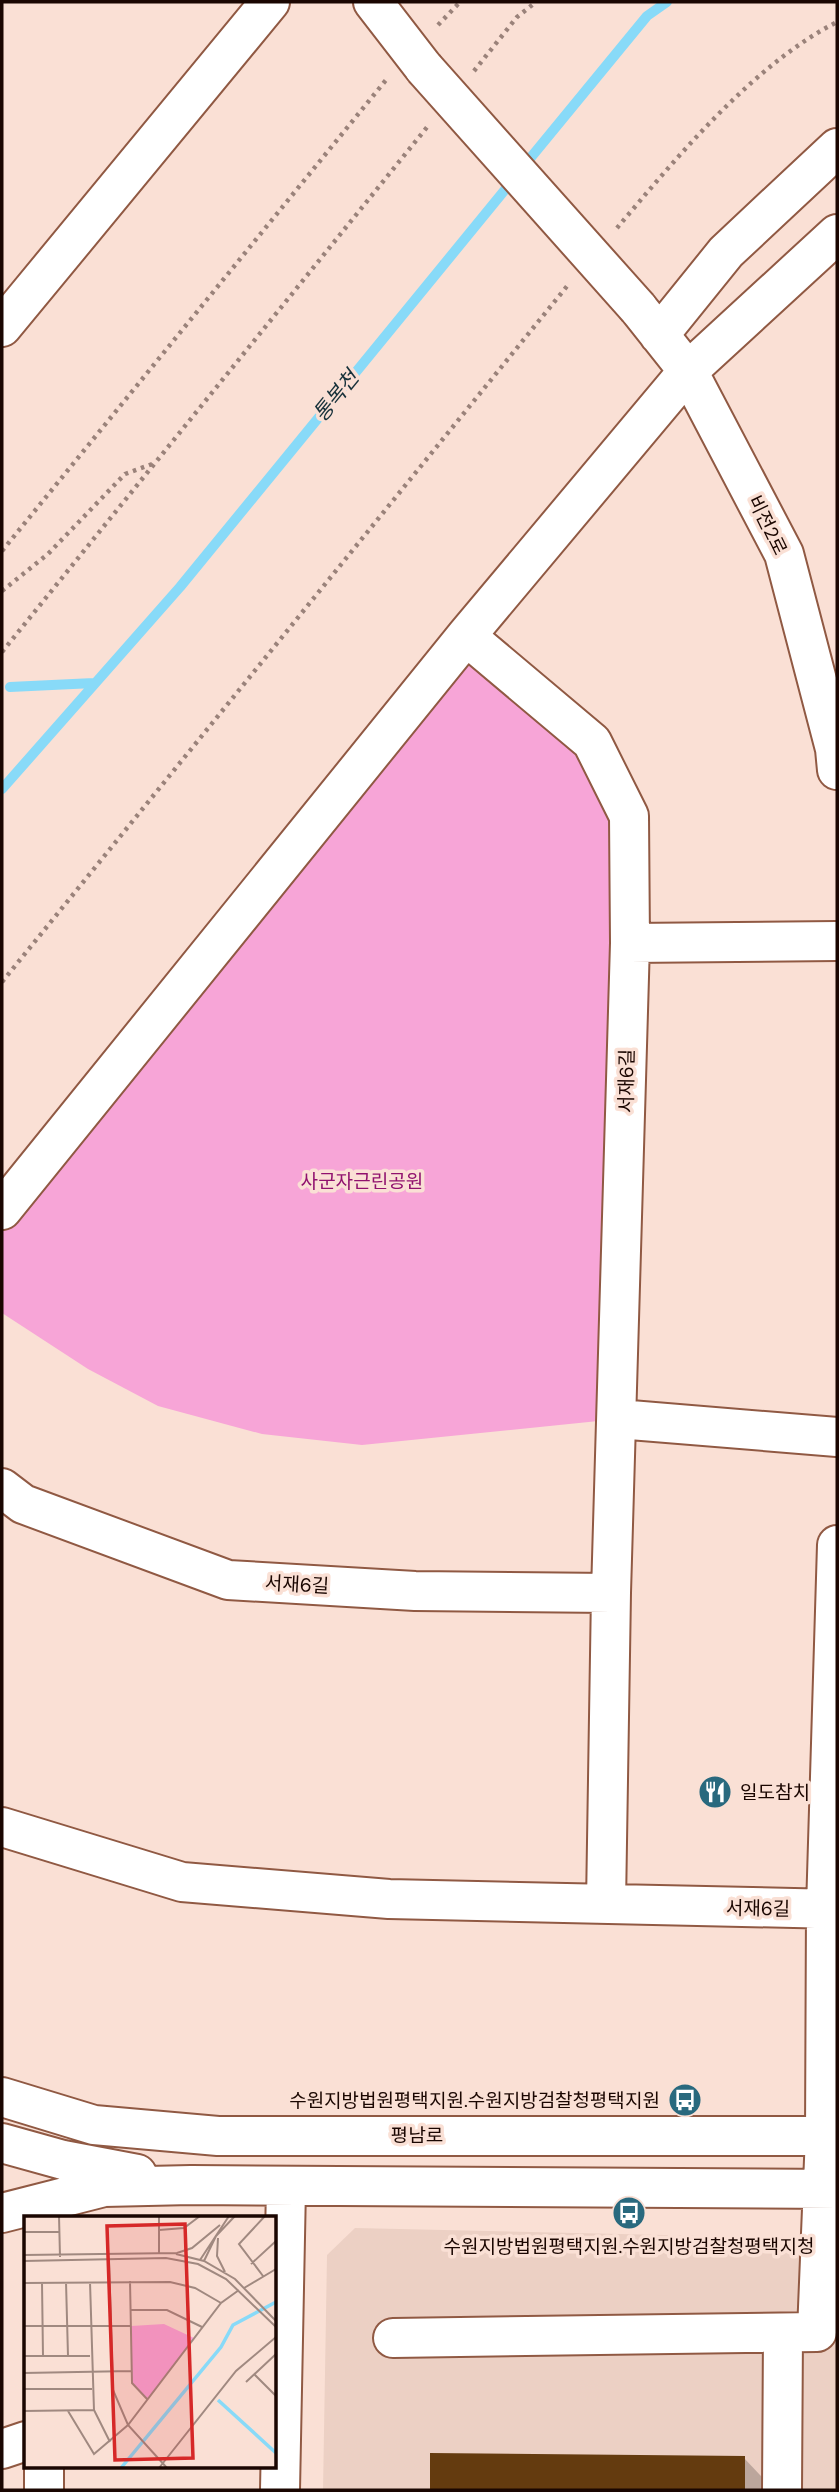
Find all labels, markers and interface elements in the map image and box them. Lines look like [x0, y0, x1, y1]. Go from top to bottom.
water label: 통복천 [307, 363, 367, 427]
street label: 비전2로 [742, 491, 793, 559]
street label: 서재6길 [613, 1049, 640, 1113]
park label: 사군자근린공원 [301, 1169, 423, 1194]
street label: 서재6길 [264, 1570, 330, 1599]
restaurant icon: 일도참치 [696, 1773, 734, 1811]
place label: 일도참치 [740, 1780, 810, 1805]
street label: 서재6길 [726, 1895, 790, 1922]
bus stop icon: 수원지방법원평택지원.수원지방검찰청평택지원 [666, 2081, 704, 2119]
place label: 수원지방법원평택지원.수원지방검찰청평택지원 [289, 2088, 660, 2113]
street label: 평남로 [391, 2123, 443, 2148]
bus stop icon: 수원지방법원평택지원.수원지방검찰청평택지청 [610, 2194, 648, 2232]
inset map [24, 2216, 276, 2468]
place label: 수원지방법원평택지원.수원지방검찰청평택지청 [444, 2234, 814, 2259]

